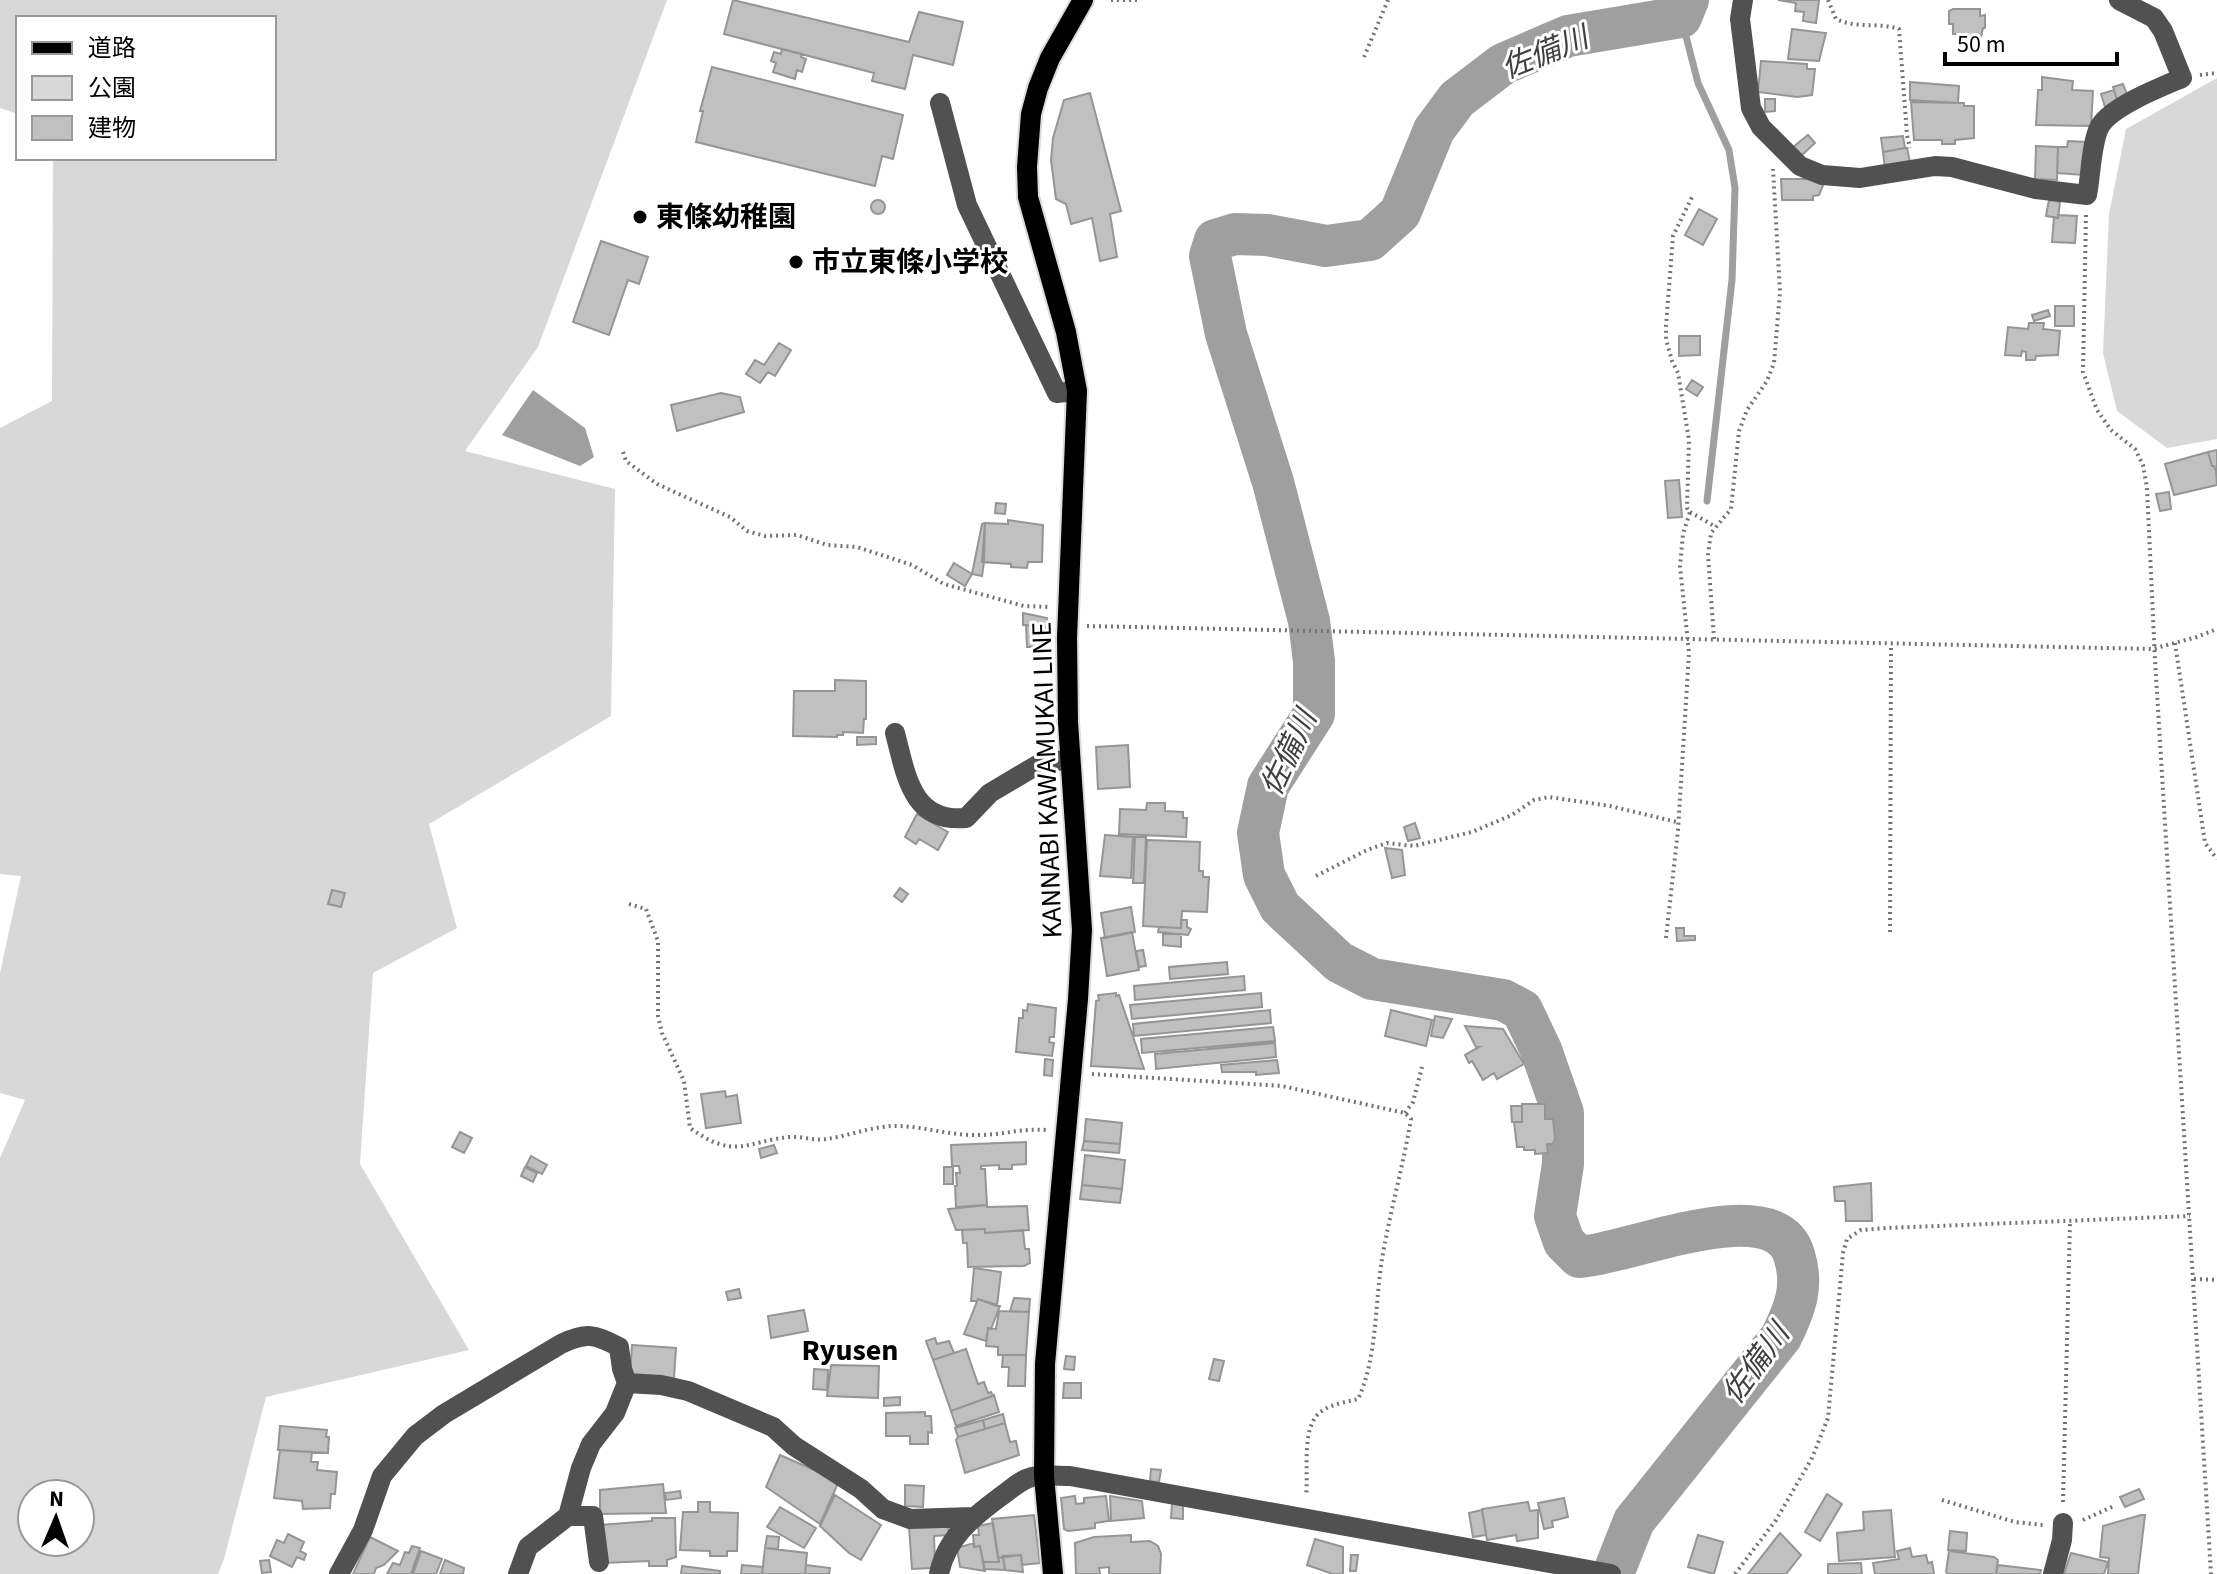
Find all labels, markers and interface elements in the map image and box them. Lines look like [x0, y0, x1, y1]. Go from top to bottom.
water label: 佐備川 [1495, 15, 1598, 90]
legend [16, 16, 276, 160]
scale bar [1945, 16, 2117, 66]
text: 50 m [1957, 27, 2006, 62]
text: 道路 [88, 31, 136, 66]
text: 公園 [88, 71, 136, 106]
text: 建物 [88, 111, 136, 146]
place label: 東條幼稚園 [656, 197, 796, 237]
marker: 東條幼稚園 [631, 208, 649, 226]
place label: 市立東條小学校 [812, 242, 1008, 282]
marker: 市立東條小学校 [787, 253, 805, 271]
street label: KANNABI KAWAMUKAI LINE [1021, 621, 1073, 939]
water label: 佐備川 [1250, 700, 1329, 803]
water label: 佐備川 [1712, 1313, 1802, 1413]
district label: Ryusen [801, 1329, 899, 1372]
north arrow [16, 1478, 96, 1558]
text: N [49, 1483, 65, 1515]

